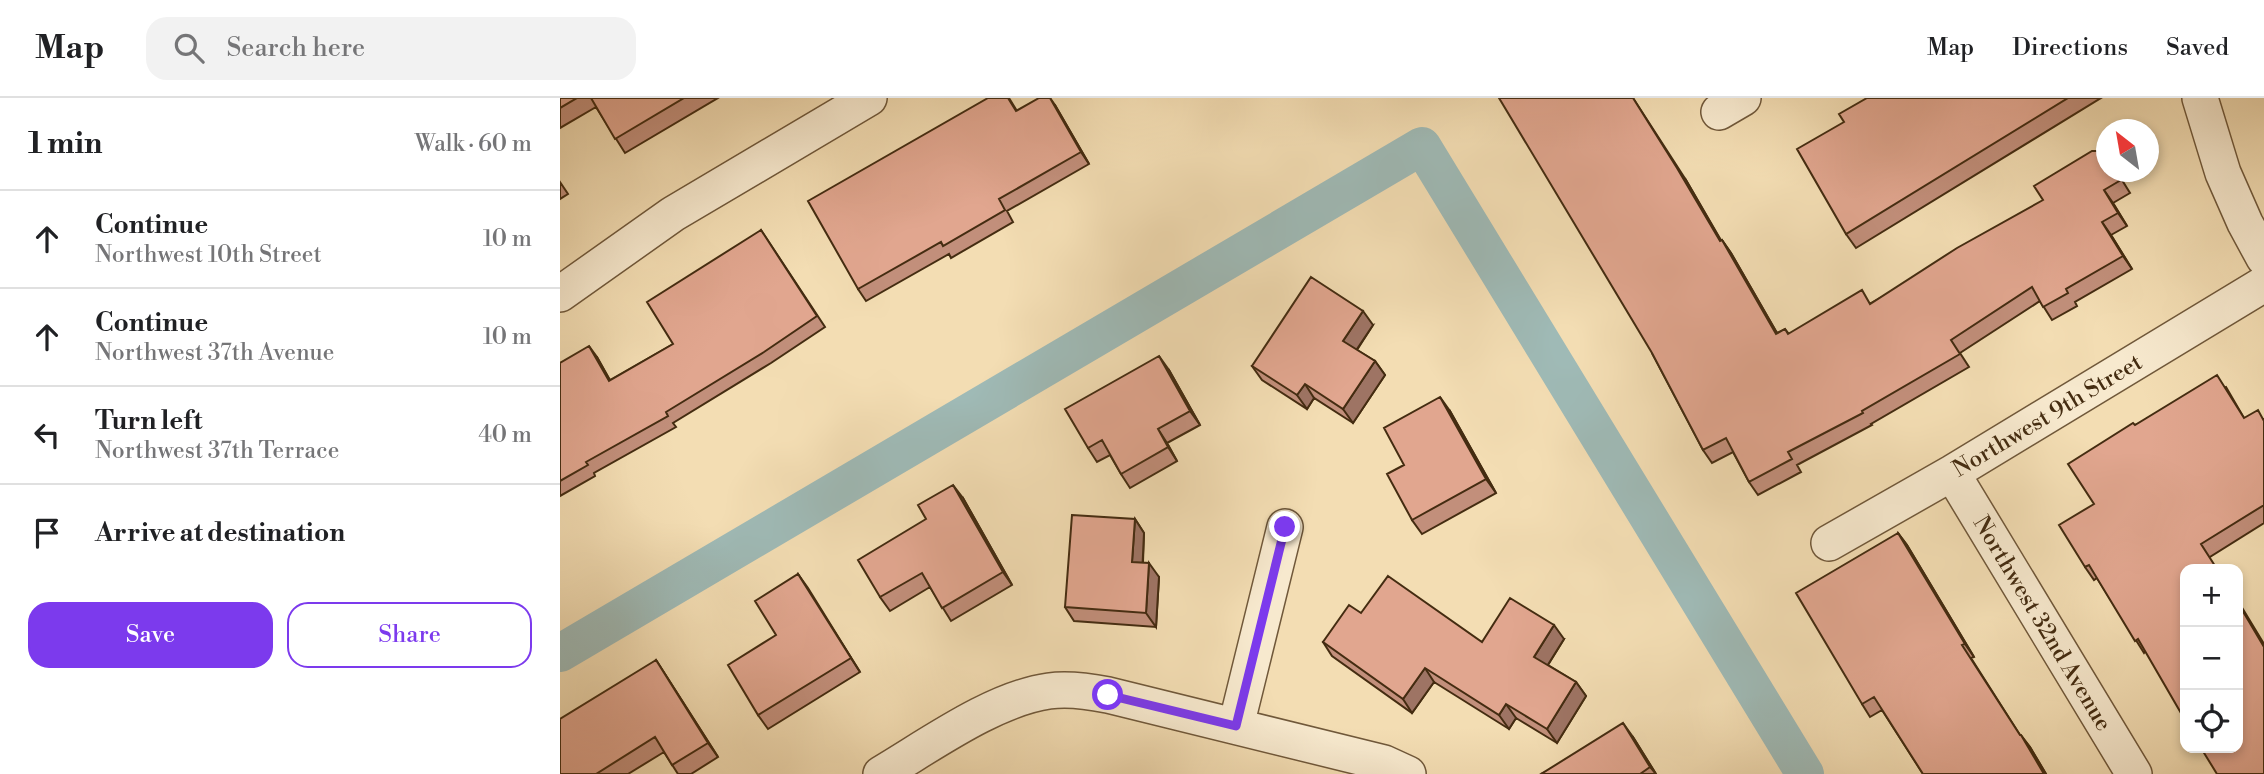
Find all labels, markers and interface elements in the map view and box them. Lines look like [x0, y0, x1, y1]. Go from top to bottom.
search box [146, 17, 636, 80]
text: Map [35, 28, 104, 69]
icon: search [170, 29, 208, 67]
text: Search here [226, 32, 365, 64]
text: Map [1927, 33, 1974, 63]
text: Directions [2012, 33, 2128, 63]
text: Saved [2166, 33, 2229, 63]
north arrow [2096, 119, 2159, 182]
text: 1 min [28, 125, 103, 163]
text: Walk · 60 m [415, 130, 532, 158]
text: Continue [95, 209, 208, 241]
icon: ahead [28, 220, 66, 258]
text: 10 m [483, 225, 532, 253]
text: Northwest 10th Street [95, 241, 322, 269]
text: Continue [95, 307, 208, 339]
icon: ahead [28, 318, 66, 356]
text: 10 m [483, 323, 532, 351]
text: Northwest 37th Avenue [95, 339, 334, 367]
street label: Northwest 9th Street [1948, 348, 2147, 484]
text: Turn left [95, 405, 203, 437]
icon: left [28, 416, 66, 454]
text: 40 m [478, 421, 532, 449]
text: Northwest 37th Terrace [95, 437, 339, 465]
route end [1269, 511, 1300, 542]
street label: Northwest 32nd Avenue [1967, 511, 2117, 736]
icon: arrive [28, 514, 66, 552]
text: Arrive at destination [95, 517, 345, 549]
map controls [2180, 564, 2243, 753]
button: + [2180, 564, 2243, 627]
button: Save [28, 602, 273, 668]
button: Share [287, 602, 532, 668]
button: − [2180, 627, 2243, 690]
route start [1092, 679, 1123, 710]
button: locate [2180, 690, 2243, 753]

